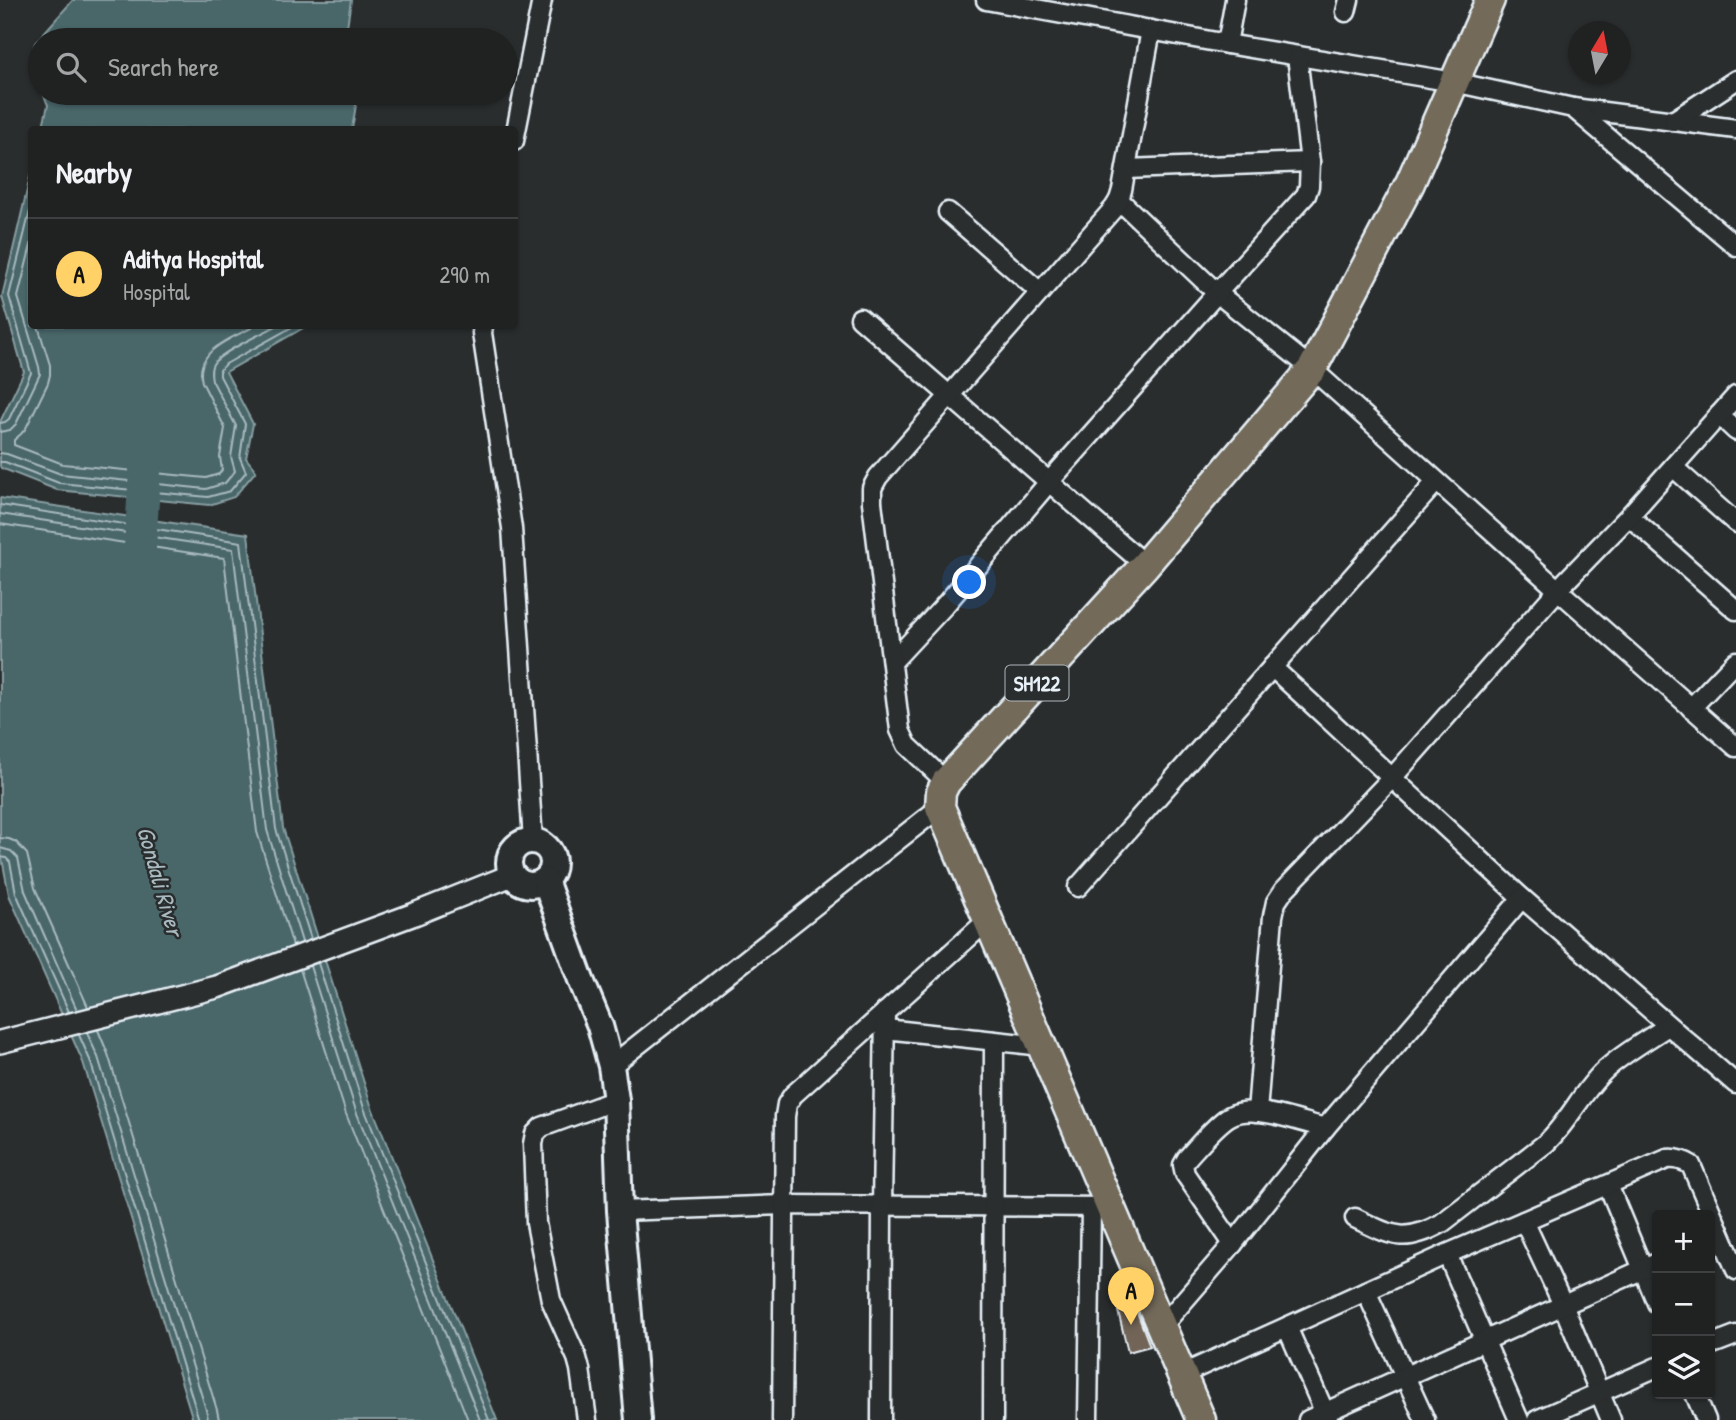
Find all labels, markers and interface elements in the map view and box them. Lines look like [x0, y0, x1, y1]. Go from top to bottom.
north arrow [1568, 21, 1631, 84]
search box [28, 28, 518, 105]
icon: search [52, 48, 90, 86]
text: Search here [108, 49, 219, 84]
text: Nearby [56, 152, 132, 192]
text: Aditya Hospital [123, 241, 263, 276]
text: A [73, 259, 85, 290]
text: 290 m [440, 259, 490, 290]
text: Hospital [123, 276, 190, 307]
your location [952, 565, 986, 599]
road number: SH122 [1006, 666, 1068, 700]
water label: Gondali River [130, 822, 193, 942]
map controls [1652, 1210, 1715, 1399]
button: + [1652, 1210, 1715, 1273]
pin: A [1108, 1267, 1154, 1325]
button: − [1652, 1273, 1715, 1336]
button: layers [1652, 1336, 1715, 1399]

